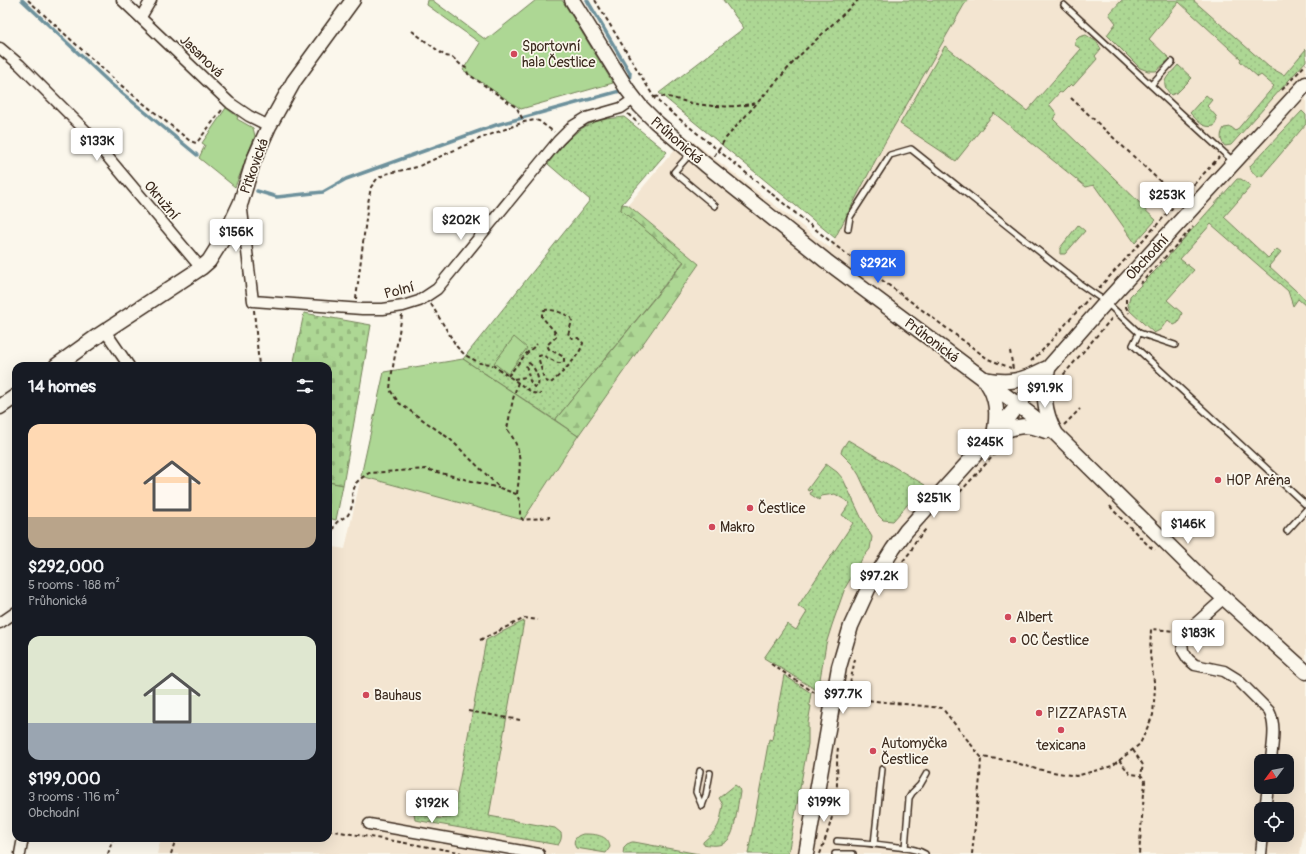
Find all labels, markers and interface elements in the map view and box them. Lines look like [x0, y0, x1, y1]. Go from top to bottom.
street label: Jasanová [176, 31, 227, 81]
place label: Sportovní hala Čestlice [522, 38, 595, 71]
marker: Sportovní hala Čestlice [509, 49, 519, 59]
street label: Průhonická [647, 113, 706, 168]
pin: $133K [69, 128, 125, 162]
text: $133K [80, 133, 114, 149]
street label: Pitkovická [237, 136, 272, 196]
street label: Okružní [140, 177, 183, 223]
pin: $253K [1139, 182, 1195, 216]
text: $253K [1149, 187, 1185, 203]
pin: $202K [433, 207, 489, 241]
text: $202K [442, 212, 480, 228]
pin: $156K [208, 219, 264, 253]
text: $156K [219, 224, 253, 240]
street label: Obchodní [1122, 231, 1173, 284]
pin: $292K [850, 250, 906, 284]
text: $292K [860, 255, 896, 271]
street label: Polní [382, 279, 416, 302]
street label: Průhonická [901, 314, 962, 366]
icon: filters [294, 375, 316, 397]
pin: $91.9K [1012, 375, 1078, 409]
text: 14 homes [28, 376, 96, 397]
text: $91.9K [1027, 380, 1063, 396]
pin: $245K [957, 429, 1013, 463]
text: $245K [967, 434, 1003, 450]
icon: home [136, 450, 208, 522]
place label: HOP Aréna [1226, 472, 1290, 489]
marker: HOP Aréna [1213, 475, 1223, 485]
pin: $251K [906, 485, 962, 519]
text: $251K [917, 490, 951, 506]
place label: Čestlice [758, 499, 805, 517]
marker: Čestlice [745, 503, 755, 513]
pin: $146K [1160, 511, 1216, 545]
text: $146K [1170, 516, 1206, 532]
place label: Makro [720, 519, 755, 536]
marker: Makro [707, 522, 717, 532]
text: $292,000 [28, 556, 104, 577]
pin: $97.2K [846, 563, 912, 597]
text: $97.2K [860, 568, 898, 584]
text: 5 rooms · 188 m² [28, 577, 120, 593]
text: Průhonická [28, 593, 87, 609]
place label: Albert [1016, 609, 1053, 626]
marker: Albert [1003, 612, 1013, 622]
pin: $183K [1170, 620, 1226, 654]
text: $183K [1181, 625, 1215, 641]
place label: OC Čestlice [1021, 631, 1089, 649]
marker: OC Čestlice [1008, 635, 1018, 645]
icon: home [136, 662, 208, 734]
pin: $97.7K [810, 681, 876, 715]
text: $97.7K [824, 686, 862, 702]
place label: Bauhaus [374, 687, 422, 704]
marker: Bauhaus [361, 690, 371, 700]
place label: PIZZAPASTA [1047, 705, 1127, 722]
marker: PIZZAPASTA [1034, 708, 1044, 718]
marker: texicana [1056, 725, 1066, 735]
place label: Automyčka Čestlice [881, 735, 947, 768]
place label: texicana [1035, 737, 1086, 754]
marker: Automyčka Čestlice [868, 746, 878, 756]
north arrow [1254, 754, 1294, 794]
map controls [1254, 754, 1294, 842]
text: $199,000 [28, 768, 101, 789]
text: 3 rooms · 116 m² [28, 789, 120, 805]
pin: $199K [796, 789, 852, 823]
pin: $192K [404, 790, 460, 824]
text: $199K [807, 794, 841, 810]
text: $192K [415, 795, 449, 811]
button: locate [1254, 802, 1294, 842]
text: Obchodní [28, 805, 80, 821]

